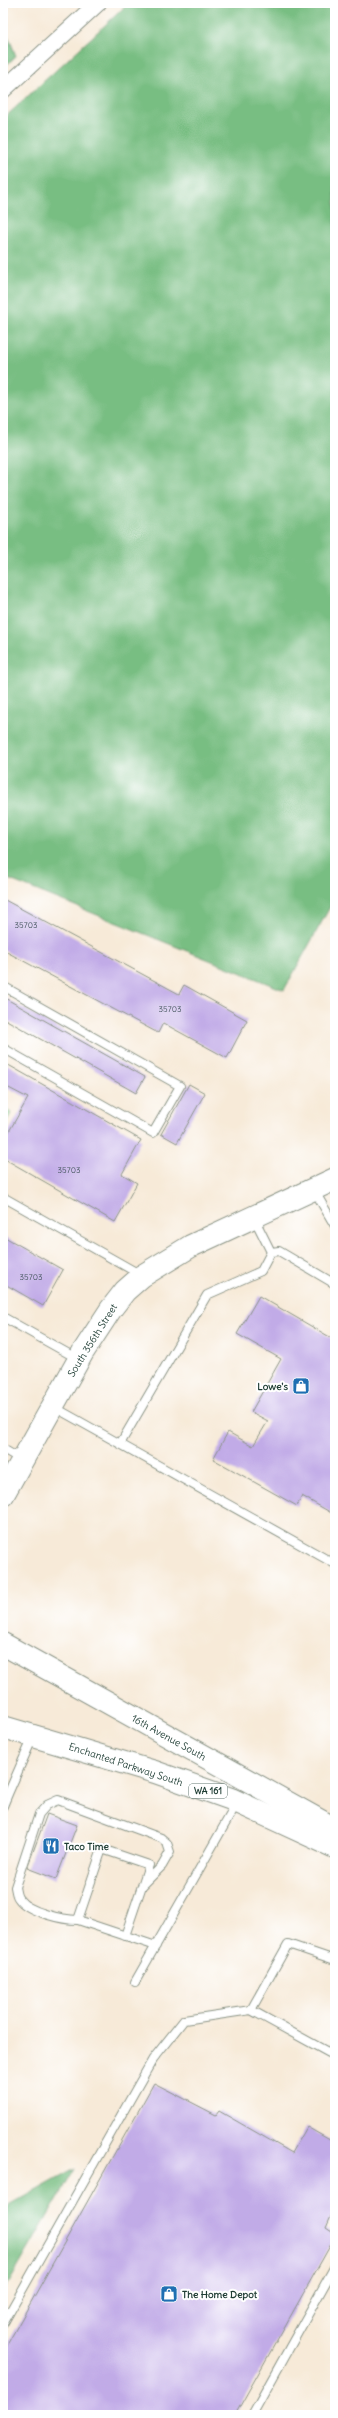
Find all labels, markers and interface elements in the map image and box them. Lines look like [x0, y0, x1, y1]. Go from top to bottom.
house number: 35703 [15, 920, 38, 930]
house number: 35703 [159, 1004, 182, 1014]
house number: 35703 [58, 1165, 81, 1175]
house number: 35703 [20, 1272, 43, 1282]
street label: South 356th Street [65, 1301, 121, 1379]
shop icon: Lowe's [291, 1376, 311, 1396]
place label: Lowe's [257, 1380, 288, 1393]
street label: 16th Avenue South [129, 1712, 209, 1763]
street label: Enchanted Parkway South [67, 1740, 185, 1789]
road number: WA 161 [189, 1784, 227, 1798]
restaurant icon: Taco Time [41, 1836, 61, 1856]
place label: Taco Time [64, 1840, 109, 1853]
shop icon: The Home Depot [159, 2284, 179, 2304]
place label: The Home Depot [182, 2288, 258, 2301]

